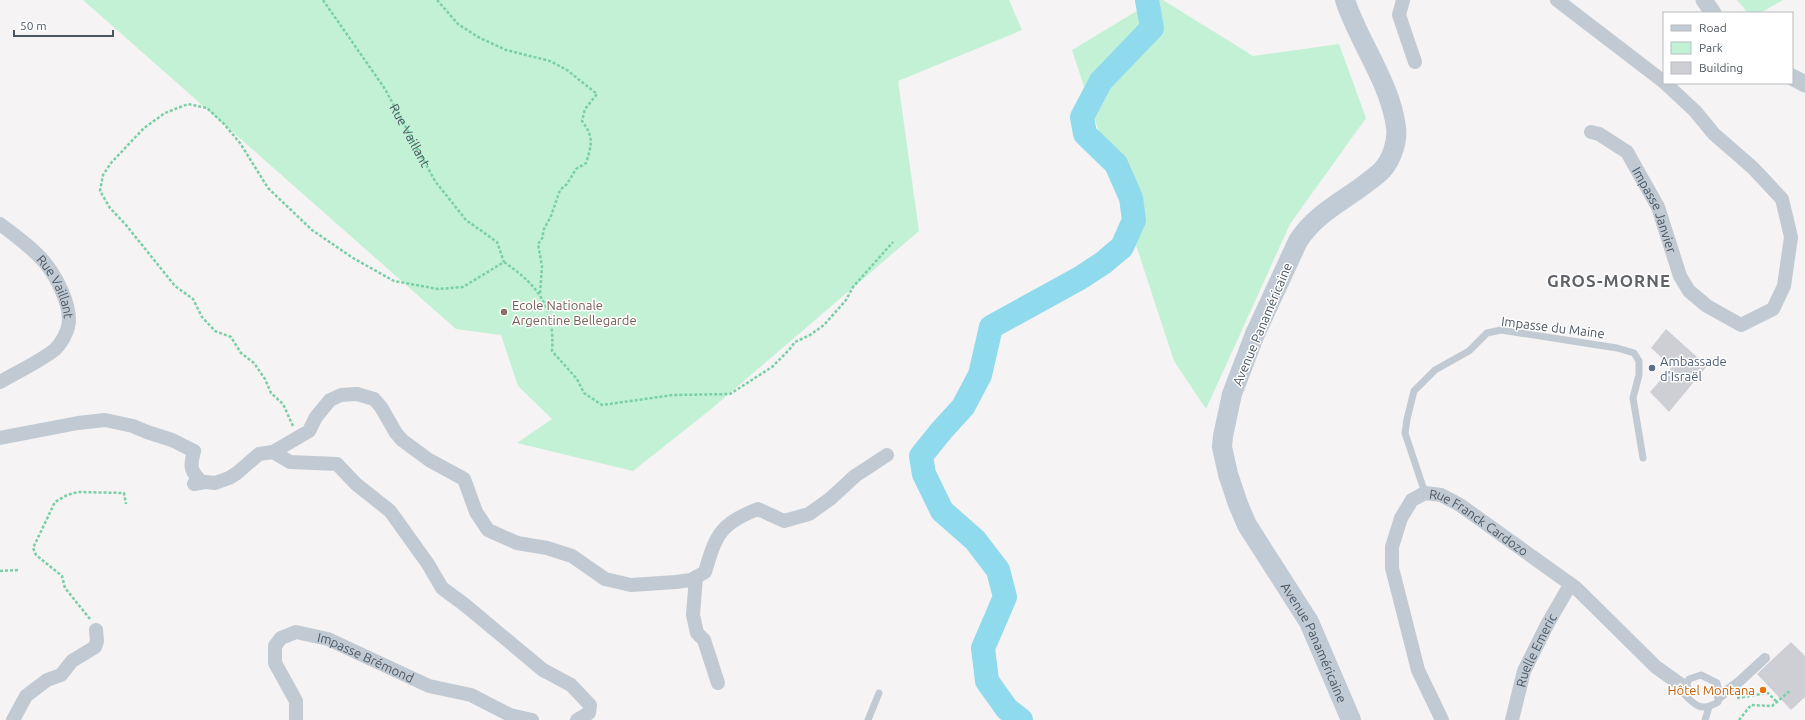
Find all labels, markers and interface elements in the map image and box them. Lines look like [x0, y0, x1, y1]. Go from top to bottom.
scale bar [14, 12, 113, 38]
legend [1663, 12, 1793, 84]
text: 50 m [20, 19, 47, 32]
text: Road [1699, 21, 1727, 34]
text: Park [1699, 41, 1723, 54]
text: Building [1699, 61, 1743, 74]
street label: Rue Vaillant [387, 101, 433, 169]
street label: Impasse Janvier [1630, 164, 1679, 255]
street label: Rue Vaillant [34, 252, 76, 319]
street label: Avenue Panaméricaine [1230, 260, 1294, 388]
district label: GROS-MORNE [1547, 271, 1671, 290]
place label: Ecole Nationale Argentine Bellegarde [512, 298, 637, 327]
marker: Ecole Nationale Argentine Bellegarde [499, 307, 509, 317]
street label: Impasse du Maine [1501, 314, 1605, 340]
place label: Ambassade d'Israël [1660, 354, 1727, 383]
marker: Ambassade d'Israël [1647, 363, 1657, 373]
street label: Rue Franck Cardozo [1429, 487, 1531, 558]
street label: Avenue Panaméricaine [1279, 580, 1350, 705]
street label: Ruelle Emeric [1513, 611, 1559, 688]
street label: Impasse Brémond [316, 630, 416, 685]
place label: Hôtel Montana [1667, 683, 1755, 697]
marker: Hôtel Montana [1758, 685, 1768, 695]

